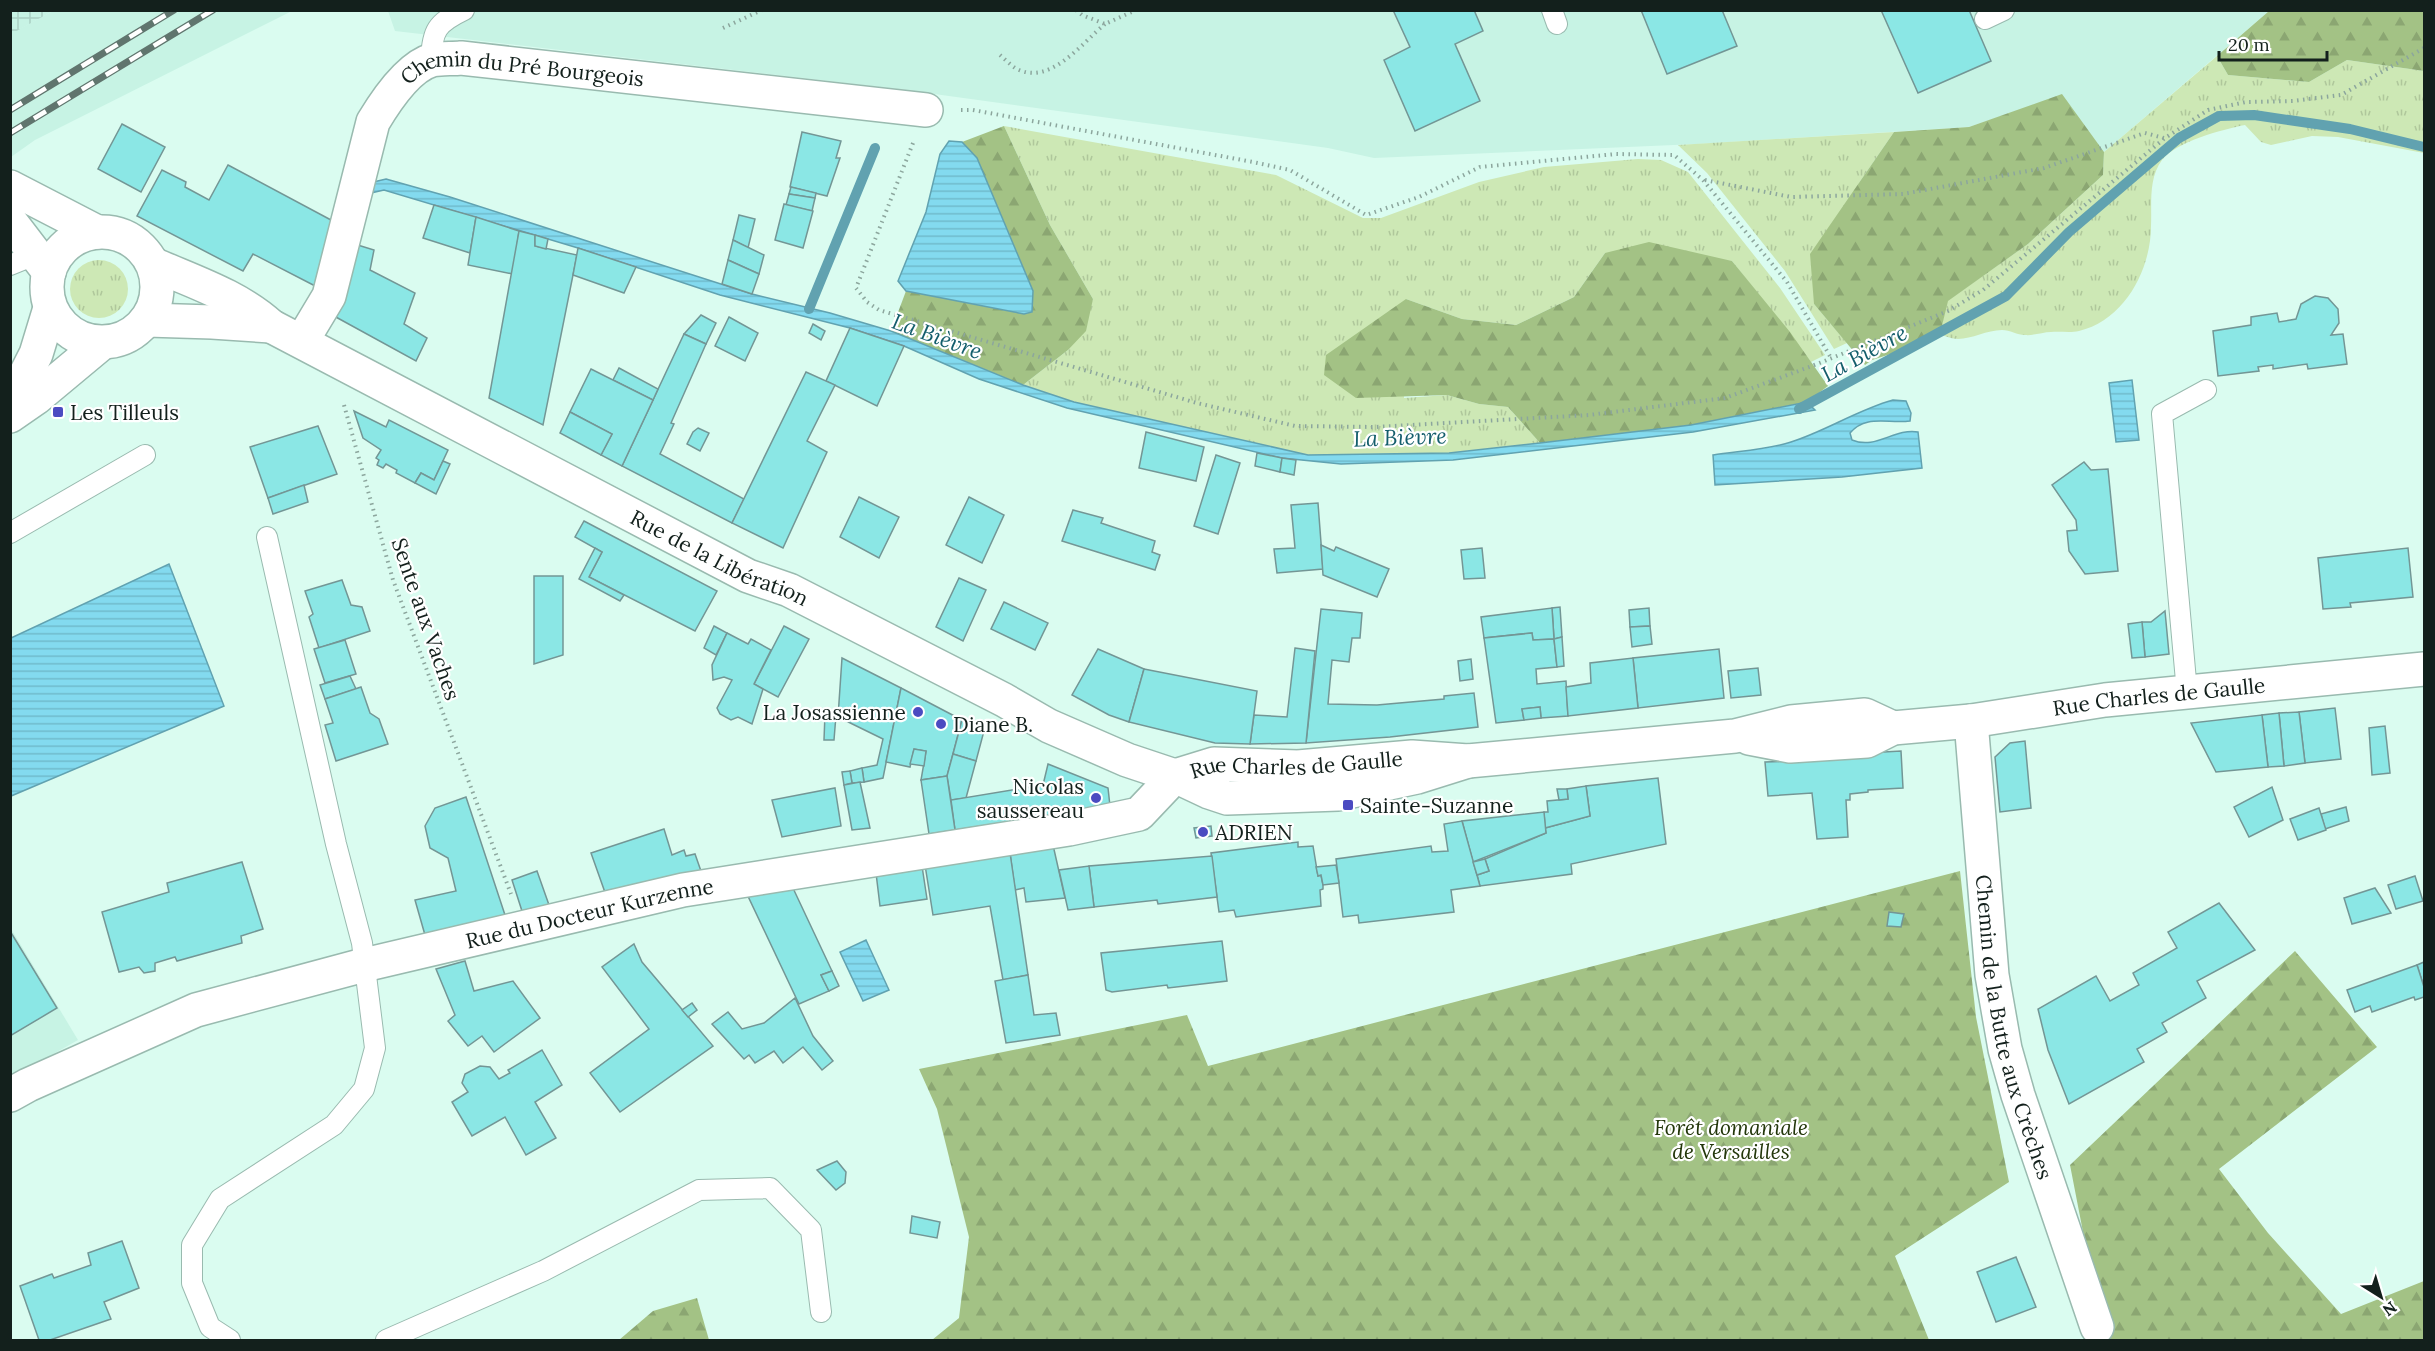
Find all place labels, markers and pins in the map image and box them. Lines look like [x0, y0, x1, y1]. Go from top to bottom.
place label: Les Tilleuls [70, 399, 179, 426]
marker: Les Tilleuls [51, 405, 65, 419]
place label: La Josassienne [763, 699, 906, 726]
marker: La Josassienne [911, 705, 925, 719]
place label: Diane B. [953, 711, 1033, 738]
marker: Diane B. [934, 717, 948, 731]
place label: Nicolas saussereau [977, 773, 1084, 824]
marker: Nicolas saussereau [1089, 791, 1103, 805]
place label: Sainte-Suzanne [1360, 792, 1513, 819]
marker: Sainte-Suzanne [1341, 798, 1355, 812]
place label: ADRIEN [1214, 819, 1293, 846]
marker: ADRIEN [1196, 825, 1210, 839]

